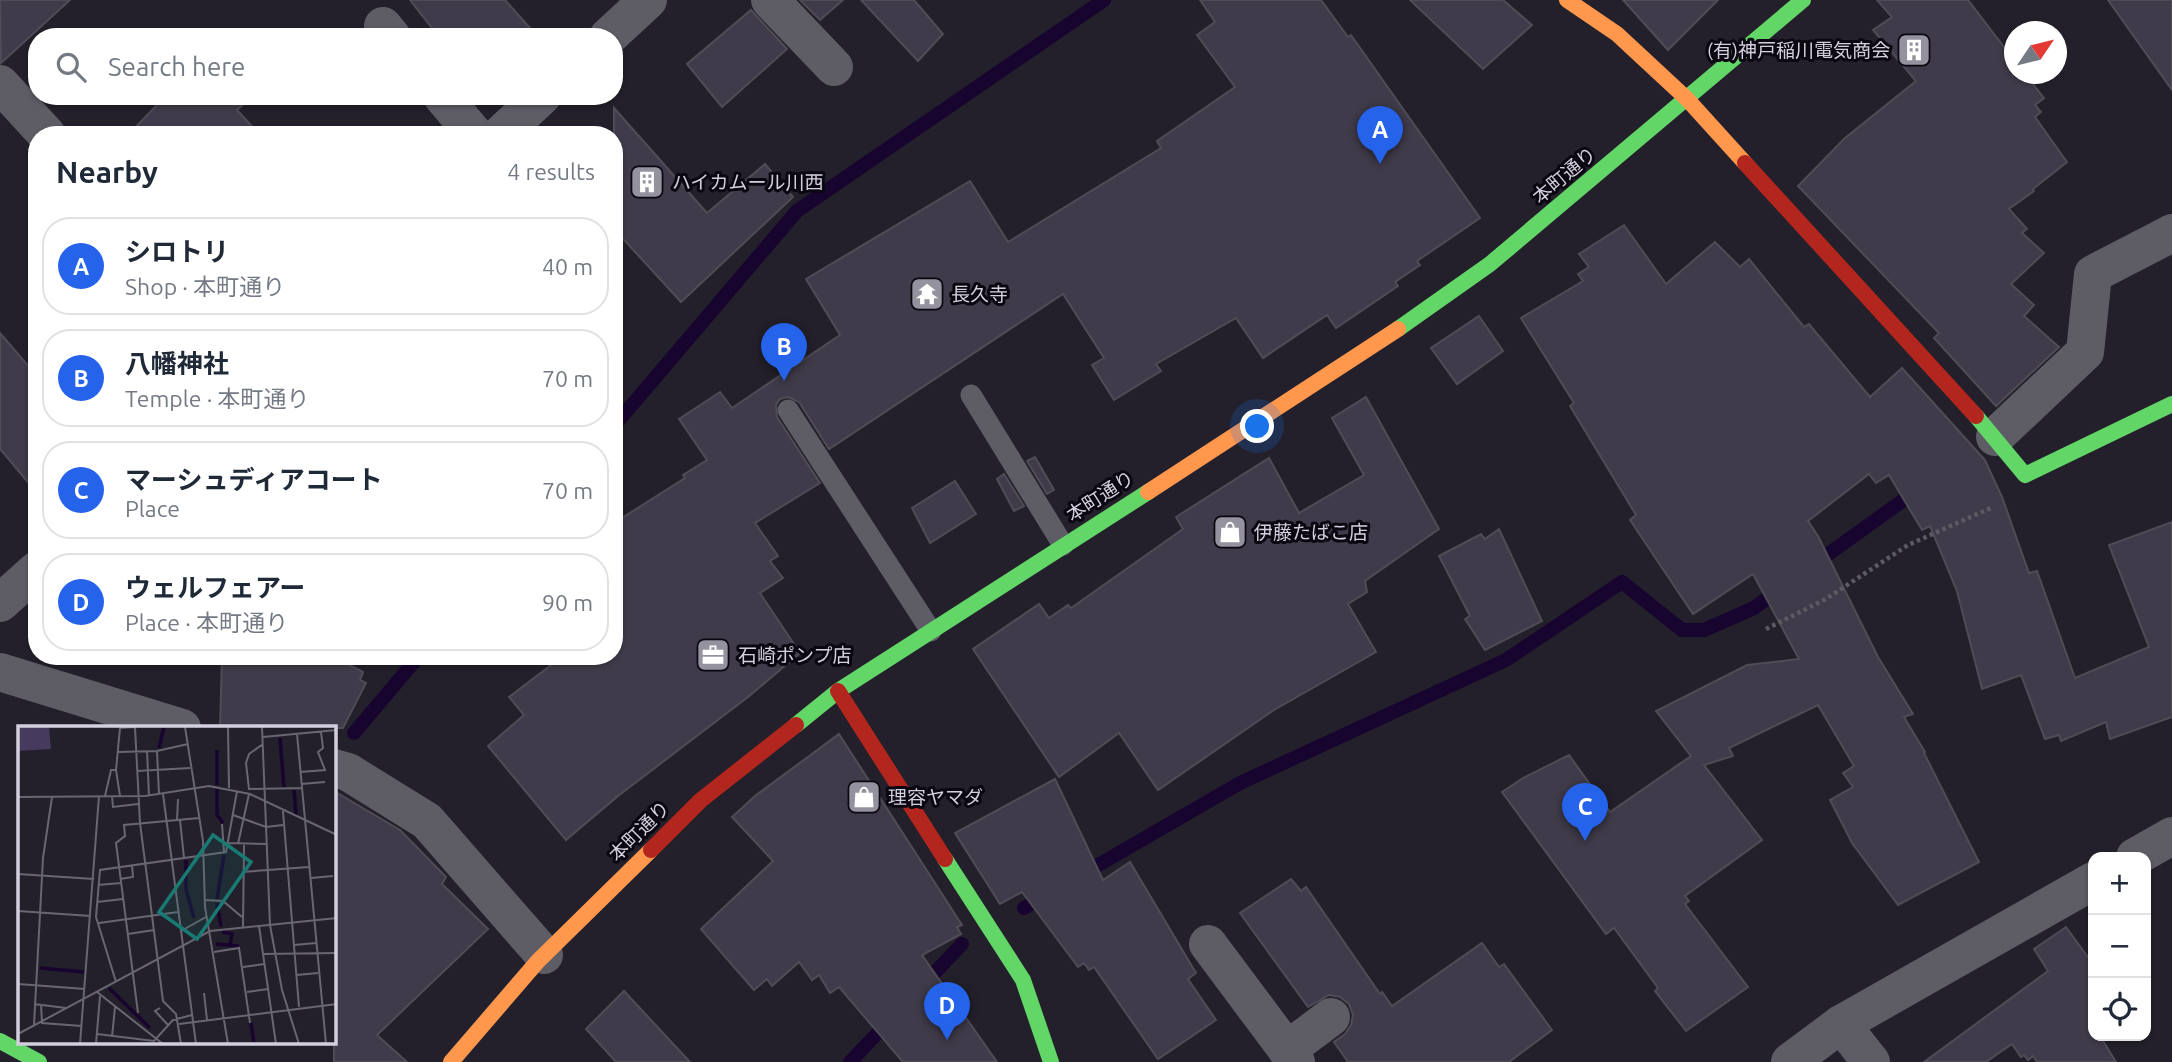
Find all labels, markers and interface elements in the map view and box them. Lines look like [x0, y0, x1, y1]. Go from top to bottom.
north arrow [2004, 21, 2067, 84]
search box [28, 28, 623, 105]
building icon: (有)神戸稲川電気商会 [1895, 31, 1933, 69]
place label: (有)神戸稲川電気商会 [1707, 39, 1890, 61]
icon: search [52, 48, 90, 86]
text: Search here [108, 52, 245, 81]
pin: A [1357, 106, 1403, 164]
street label: 本町通り [1528, 142, 1600, 208]
text: Nearby [56, 155, 158, 189]
text: 4 results [507, 159, 595, 184]
building icon: ハイカムール川西 [628, 163, 666, 201]
place label: ハイカムール川西 [672, 171, 824, 193]
text: シロトリ [125, 237, 229, 266]
text: A [73, 254, 89, 279]
text: 40 m [542, 254, 593, 279]
text: Shop · 本町通り [125, 274, 285, 299]
temple icon: 長久寺 [908, 275, 946, 313]
place label: 長久寺 [951, 283, 1008, 305]
pin: B [761, 323, 807, 381]
text: 八幡神社 [125, 349, 229, 378]
text: B [73, 366, 89, 391]
text: 70 m [542, 366, 593, 391]
text: Temple · 本町通り [125, 386, 310, 411]
your location [1240, 409, 1274, 443]
text: マーシュディアコート [125, 465, 383, 494]
street label: 本町通り [1062, 466, 1138, 526]
text: C [74, 478, 88, 503]
text: 70 m [542, 478, 593, 503]
text: Place [125, 496, 180, 521]
shop icon: 伊藤たばこ店 [1211, 513, 1249, 551]
place label: 伊藤たばこ店 [1254, 521, 1368, 543]
text: ウェルフェアー [125, 573, 305, 602]
text: D [73, 590, 89, 615]
text: 90 m [542, 590, 593, 615]
text: Place · 本町通り [125, 610, 288, 635]
office icon: 石崎ポンプ店 [694, 636, 732, 674]
place label: 石崎ポンプ店 [738, 644, 851, 666]
inset map [18, 726, 336, 1044]
shop icon: 理容ヤマダ [845, 778, 883, 816]
pin: C [1562, 783, 1608, 841]
place label: 理容ヤマダ [888, 786, 983, 808]
street label: 本町通り [604, 796, 674, 866]
map controls [2088, 852, 2151, 1041]
button: + [2088, 852, 2151, 915]
button: − [2088, 915, 2151, 978]
button: locate [2088, 978, 2151, 1041]
pin: D [924, 982, 970, 1040]

